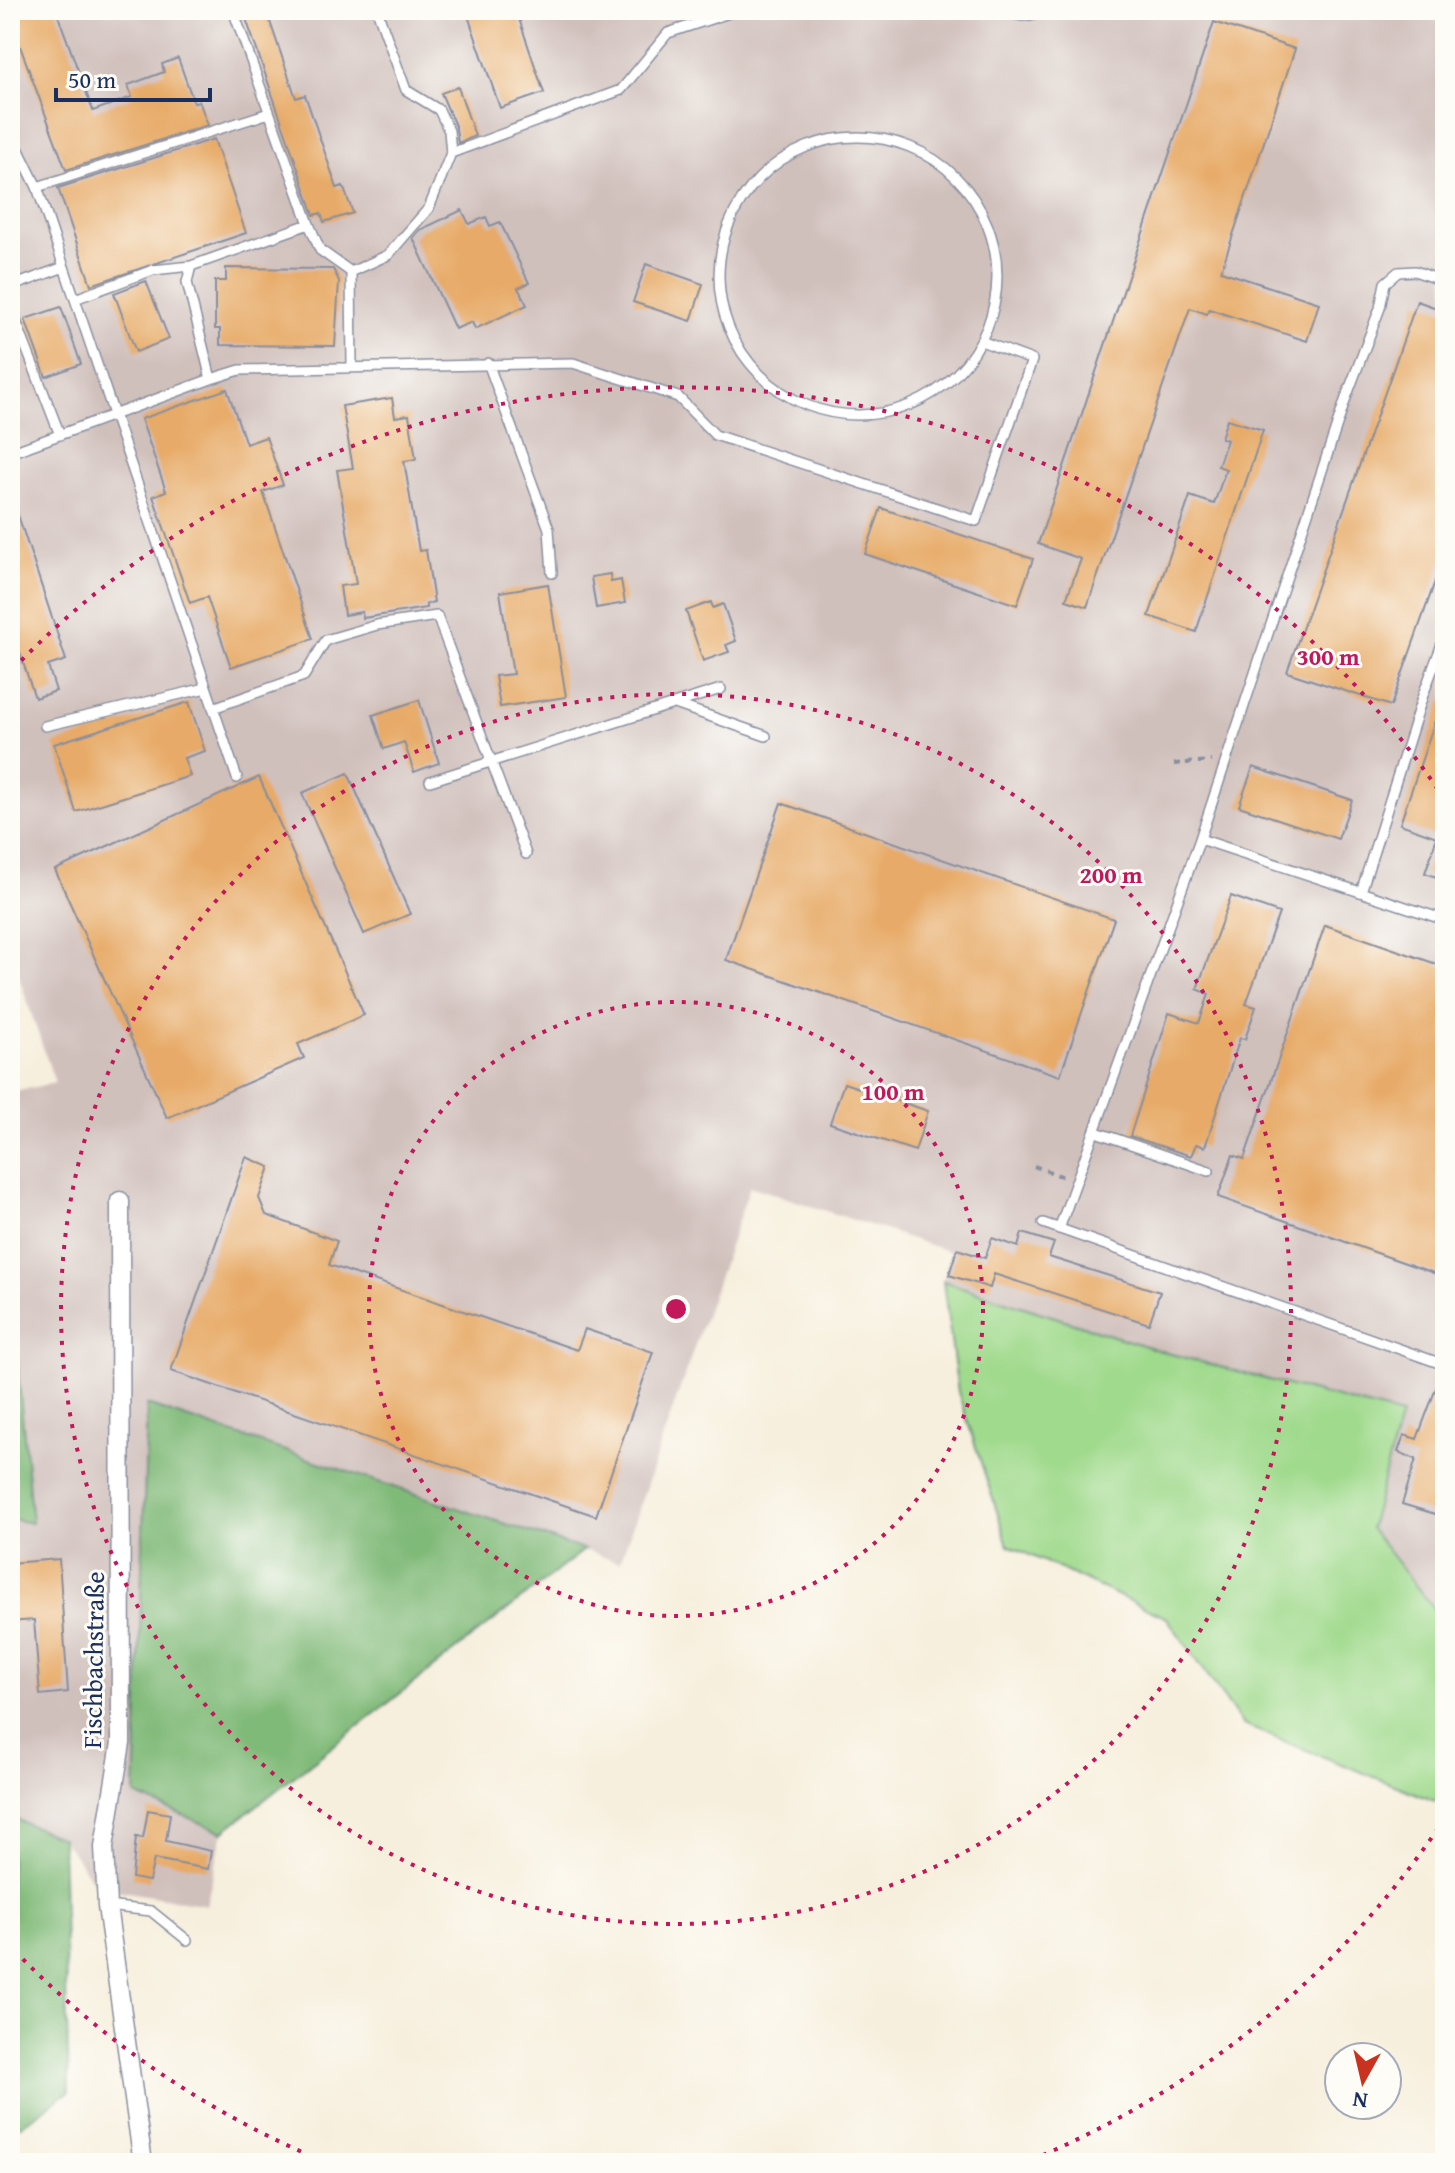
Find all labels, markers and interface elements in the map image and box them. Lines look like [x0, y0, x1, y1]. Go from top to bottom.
scale bar [56, 52, 210, 102]
text: 50 m [68, 62, 116, 97]
text: 300 m [1296, 639, 1360, 674]
text: 200 m [1079, 857, 1143, 892]
text: 100 m [861, 1074, 925, 1109]
centre of rings [662, 1295, 690, 1323]
street label: Fischbachstraße [72, 1571, 114, 1749]
north arrow [1323, 2041, 1403, 2121]
text: N [1350, 2084, 1370, 2118]

